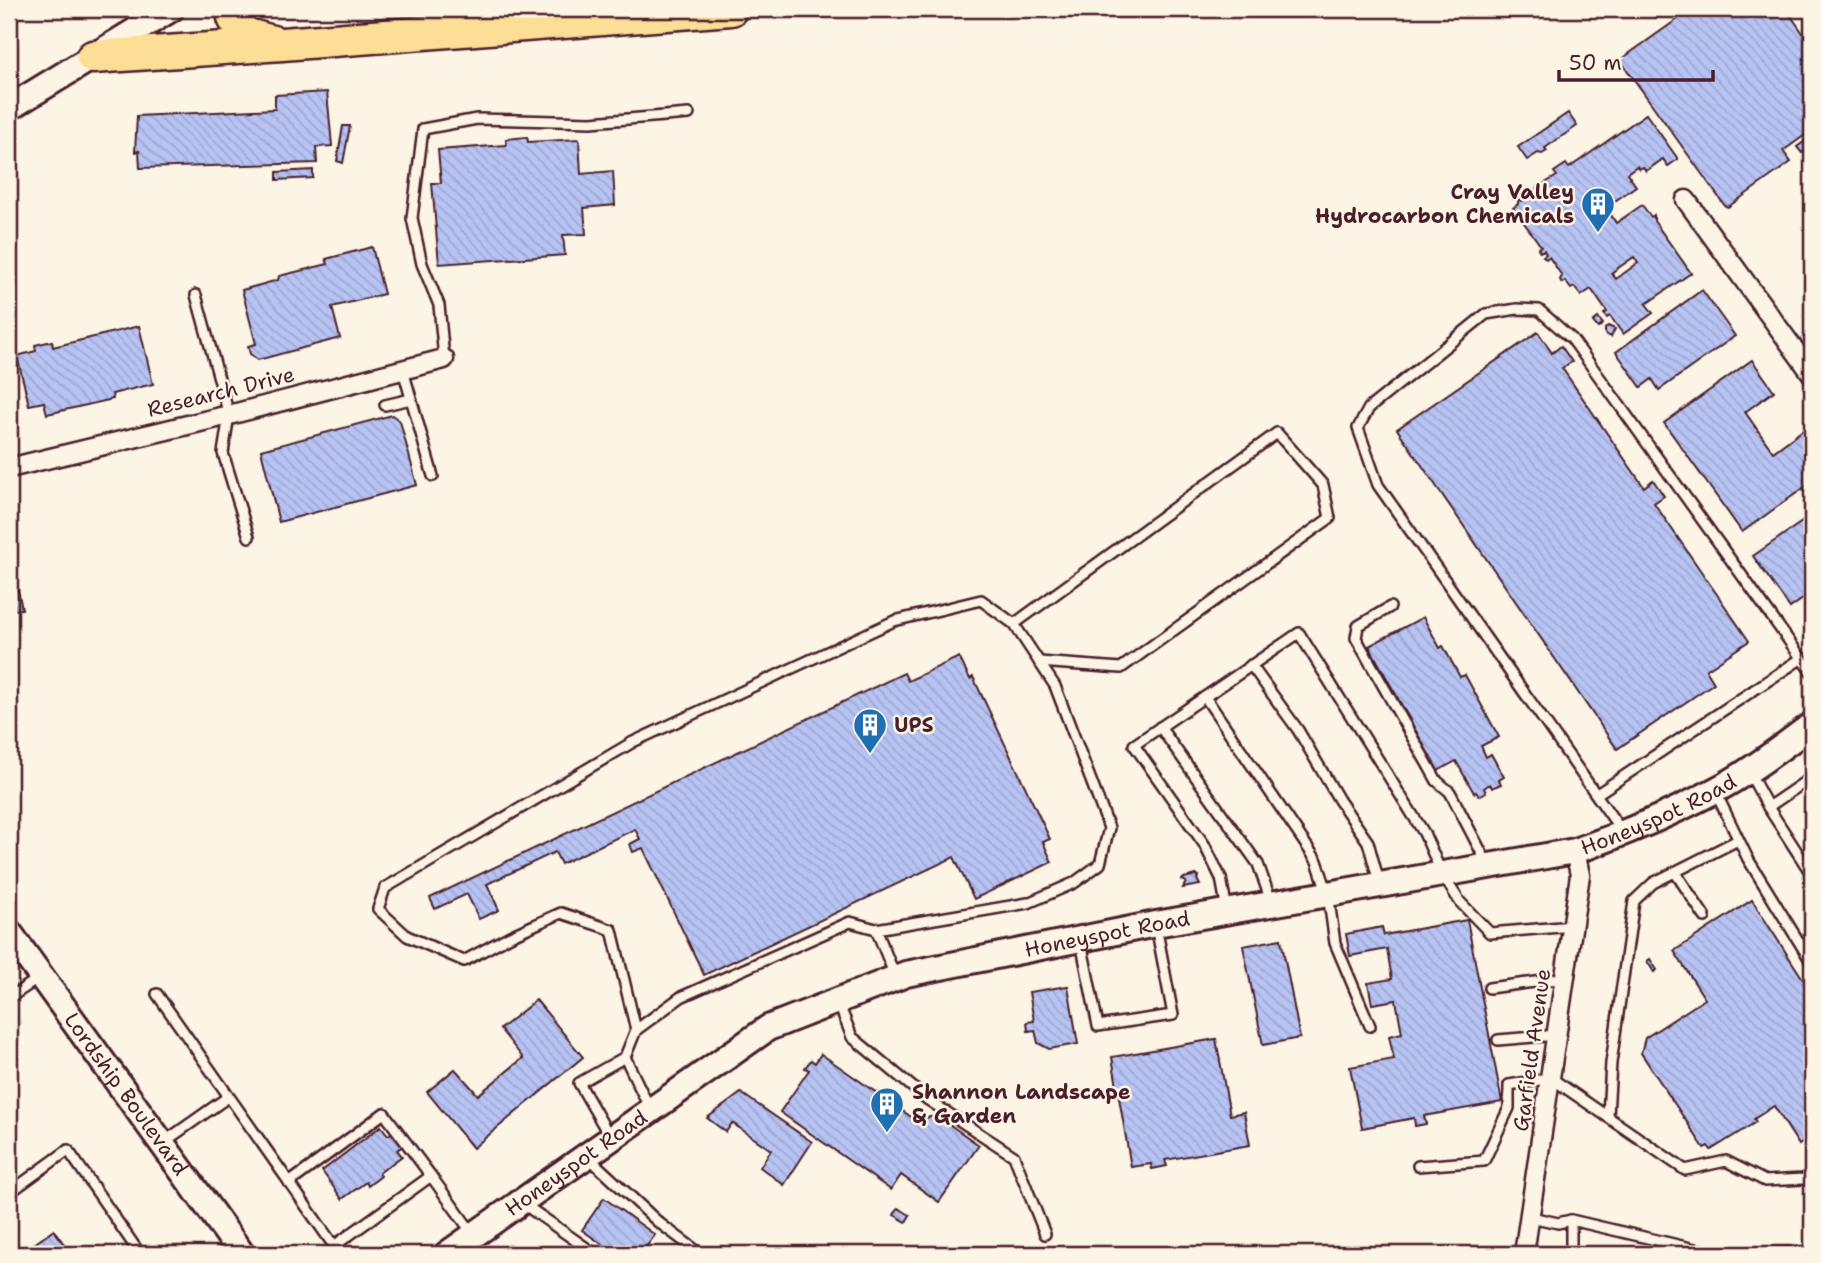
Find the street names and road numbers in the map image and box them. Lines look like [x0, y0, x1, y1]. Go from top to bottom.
street label: Research Drive [144, 360, 298, 424]
street label: Honeyspot Road [1577, 768, 1741, 862]
street label: Honeyspot Road [1022, 904, 1192, 964]
street label: Garfield Avenue [1507, 967, 1557, 1133]
street label: Lordship Boulevard [58, 1007, 195, 1181]
street label: Honeyspot Road [500, 1103, 653, 1223]

